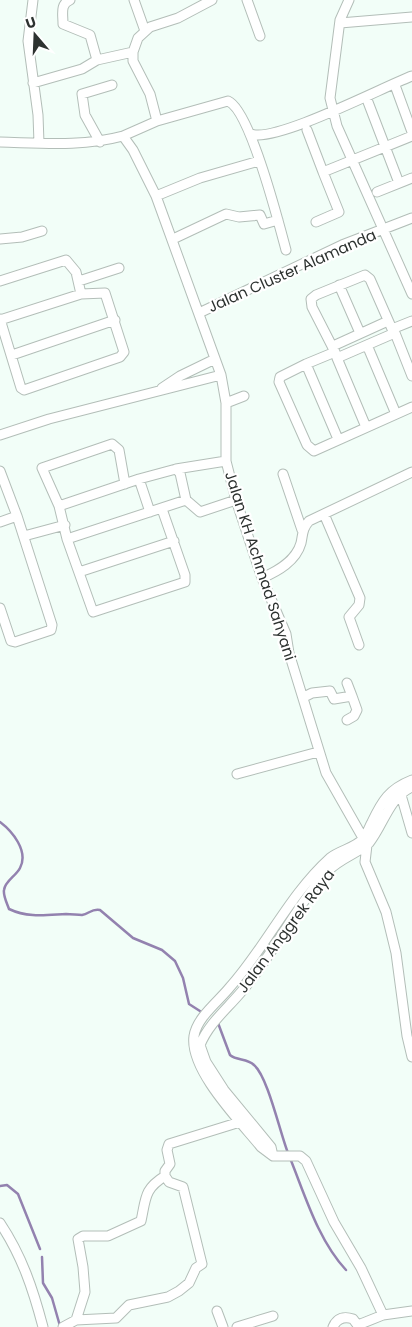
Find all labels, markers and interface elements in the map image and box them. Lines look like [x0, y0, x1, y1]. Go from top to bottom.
north arrow [10, 10, 60, 60]
text: U [23, 12, 39, 34]
street label: Jalan Cluster Alamanda [204, 224, 379, 317]
street label: Jalan KH Achmad Sahyani [220, 469, 301, 663]
street label: Jalan Anggrek Raya [232, 864, 339, 997]

